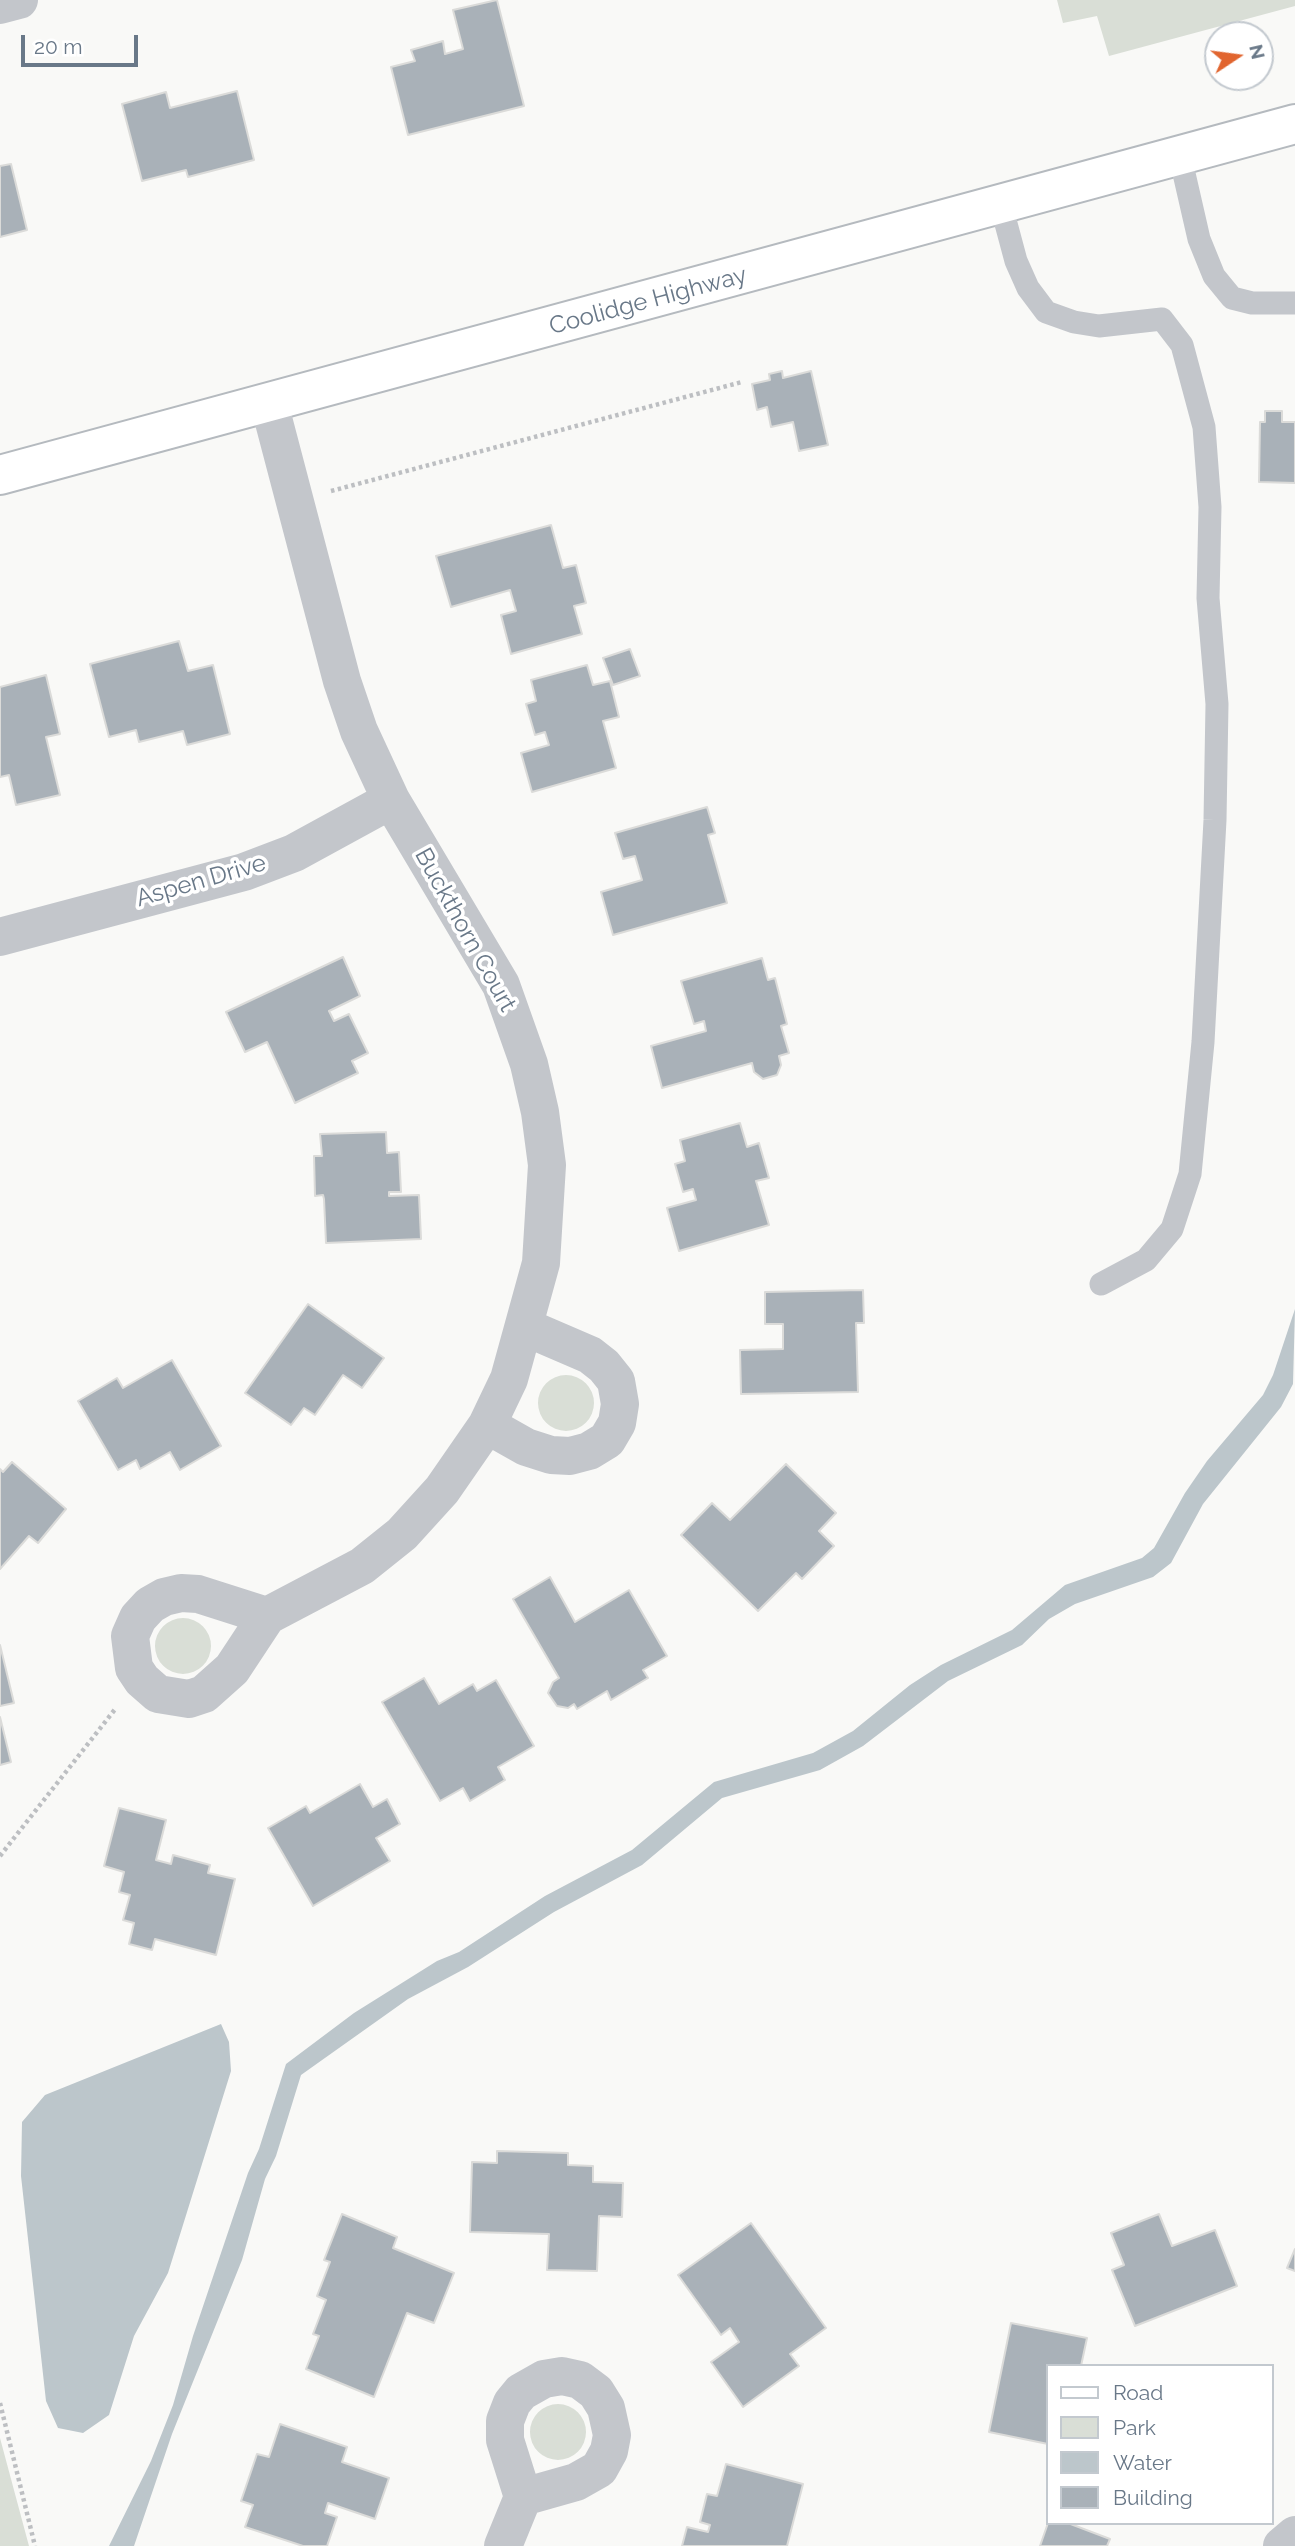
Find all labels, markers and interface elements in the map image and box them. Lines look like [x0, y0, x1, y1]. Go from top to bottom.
scale bar [24, 21, 142, 65]
north arrow [1204, 21, 1274, 91]
text: 20 m [34, 34, 82, 59]
text: N [1245, 42, 1270, 61]
street label: Coolidge Highway [546, 261, 750, 341]
street label: Buckthorn Court [408, 843, 522, 1017]
street label: Aspen Drive [133, 849, 269, 913]
legend [1046, 2364, 1274, 2525]
text: Road [1113, 2380, 1163, 2405]
text: Park [1113, 2415, 1156, 2440]
text: Water [1113, 2450, 1172, 2475]
text: Building [1113, 2485, 1193, 2510]

